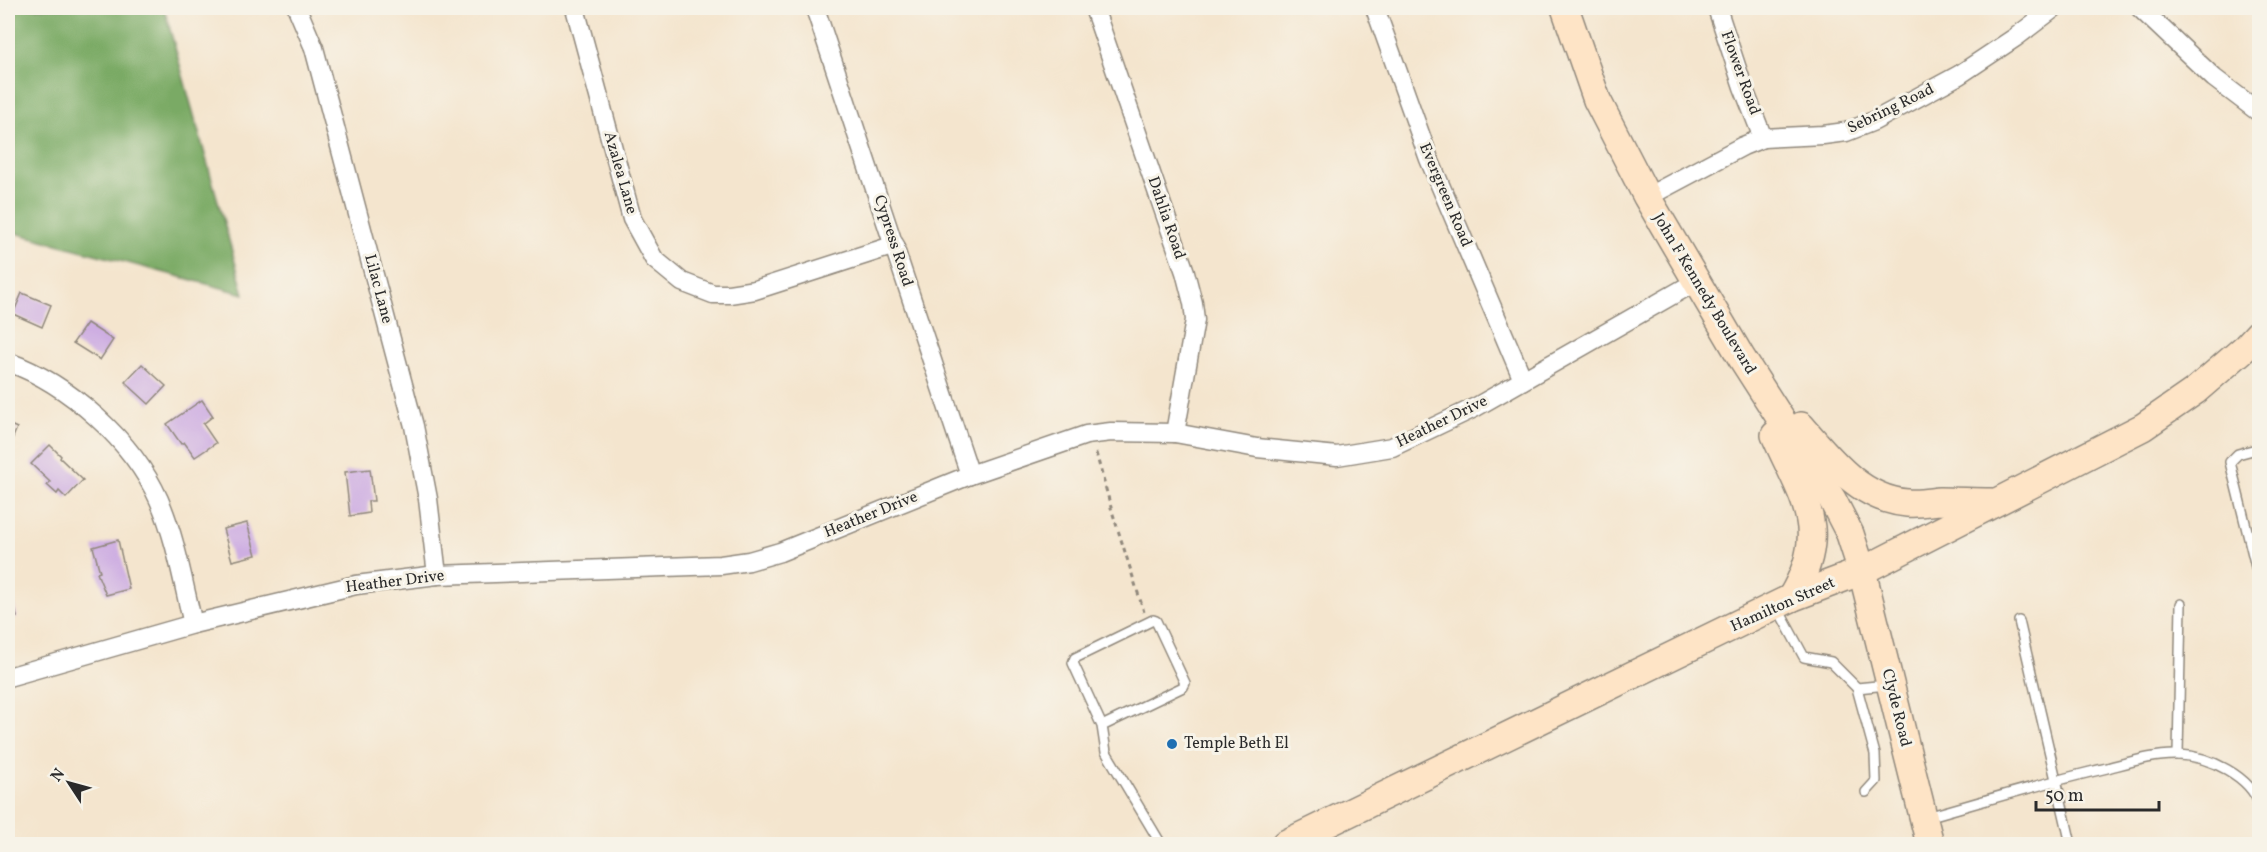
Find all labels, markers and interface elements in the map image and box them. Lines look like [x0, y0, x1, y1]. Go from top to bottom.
street label: Flower Road [1715, 28, 1765, 118]
street label: Sebring Road [1844, 79, 1938, 139]
street label: Azalea Lane [598, 129, 642, 217]
street label: Evergreen Road [1413, 140, 1477, 250]
street label: Dahlia Road [1142, 174, 1190, 262]
street label: Cypress Road [868, 192, 918, 290]
street label: John F Kennedy Boulevard [1647, 209, 1761, 379]
street label: Lilac Lane [358, 252, 398, 326]
street label: Heather Drive [1393, 390, 1491, 454]
street label: Heather Drive [821, 486, 921, 544]
street label: Heather Drive [344, 565, 446, 599]
street label: Hamilton Street [1727, 572, 1839, 638]
street label: Clyde Road [1876, 667, 1916, 749]
place label: Temple Beth El [1184, 733, 1289, 755]
marker: Temple Beth El [1165, 737, 1179, 751]
north arrow [39, 753, 99, 813]
text: N [46, 764, 71, 787]
scale bar [2036, 774, 2159, 812]
text: 50 m [2045, 784, 2084, 809]

